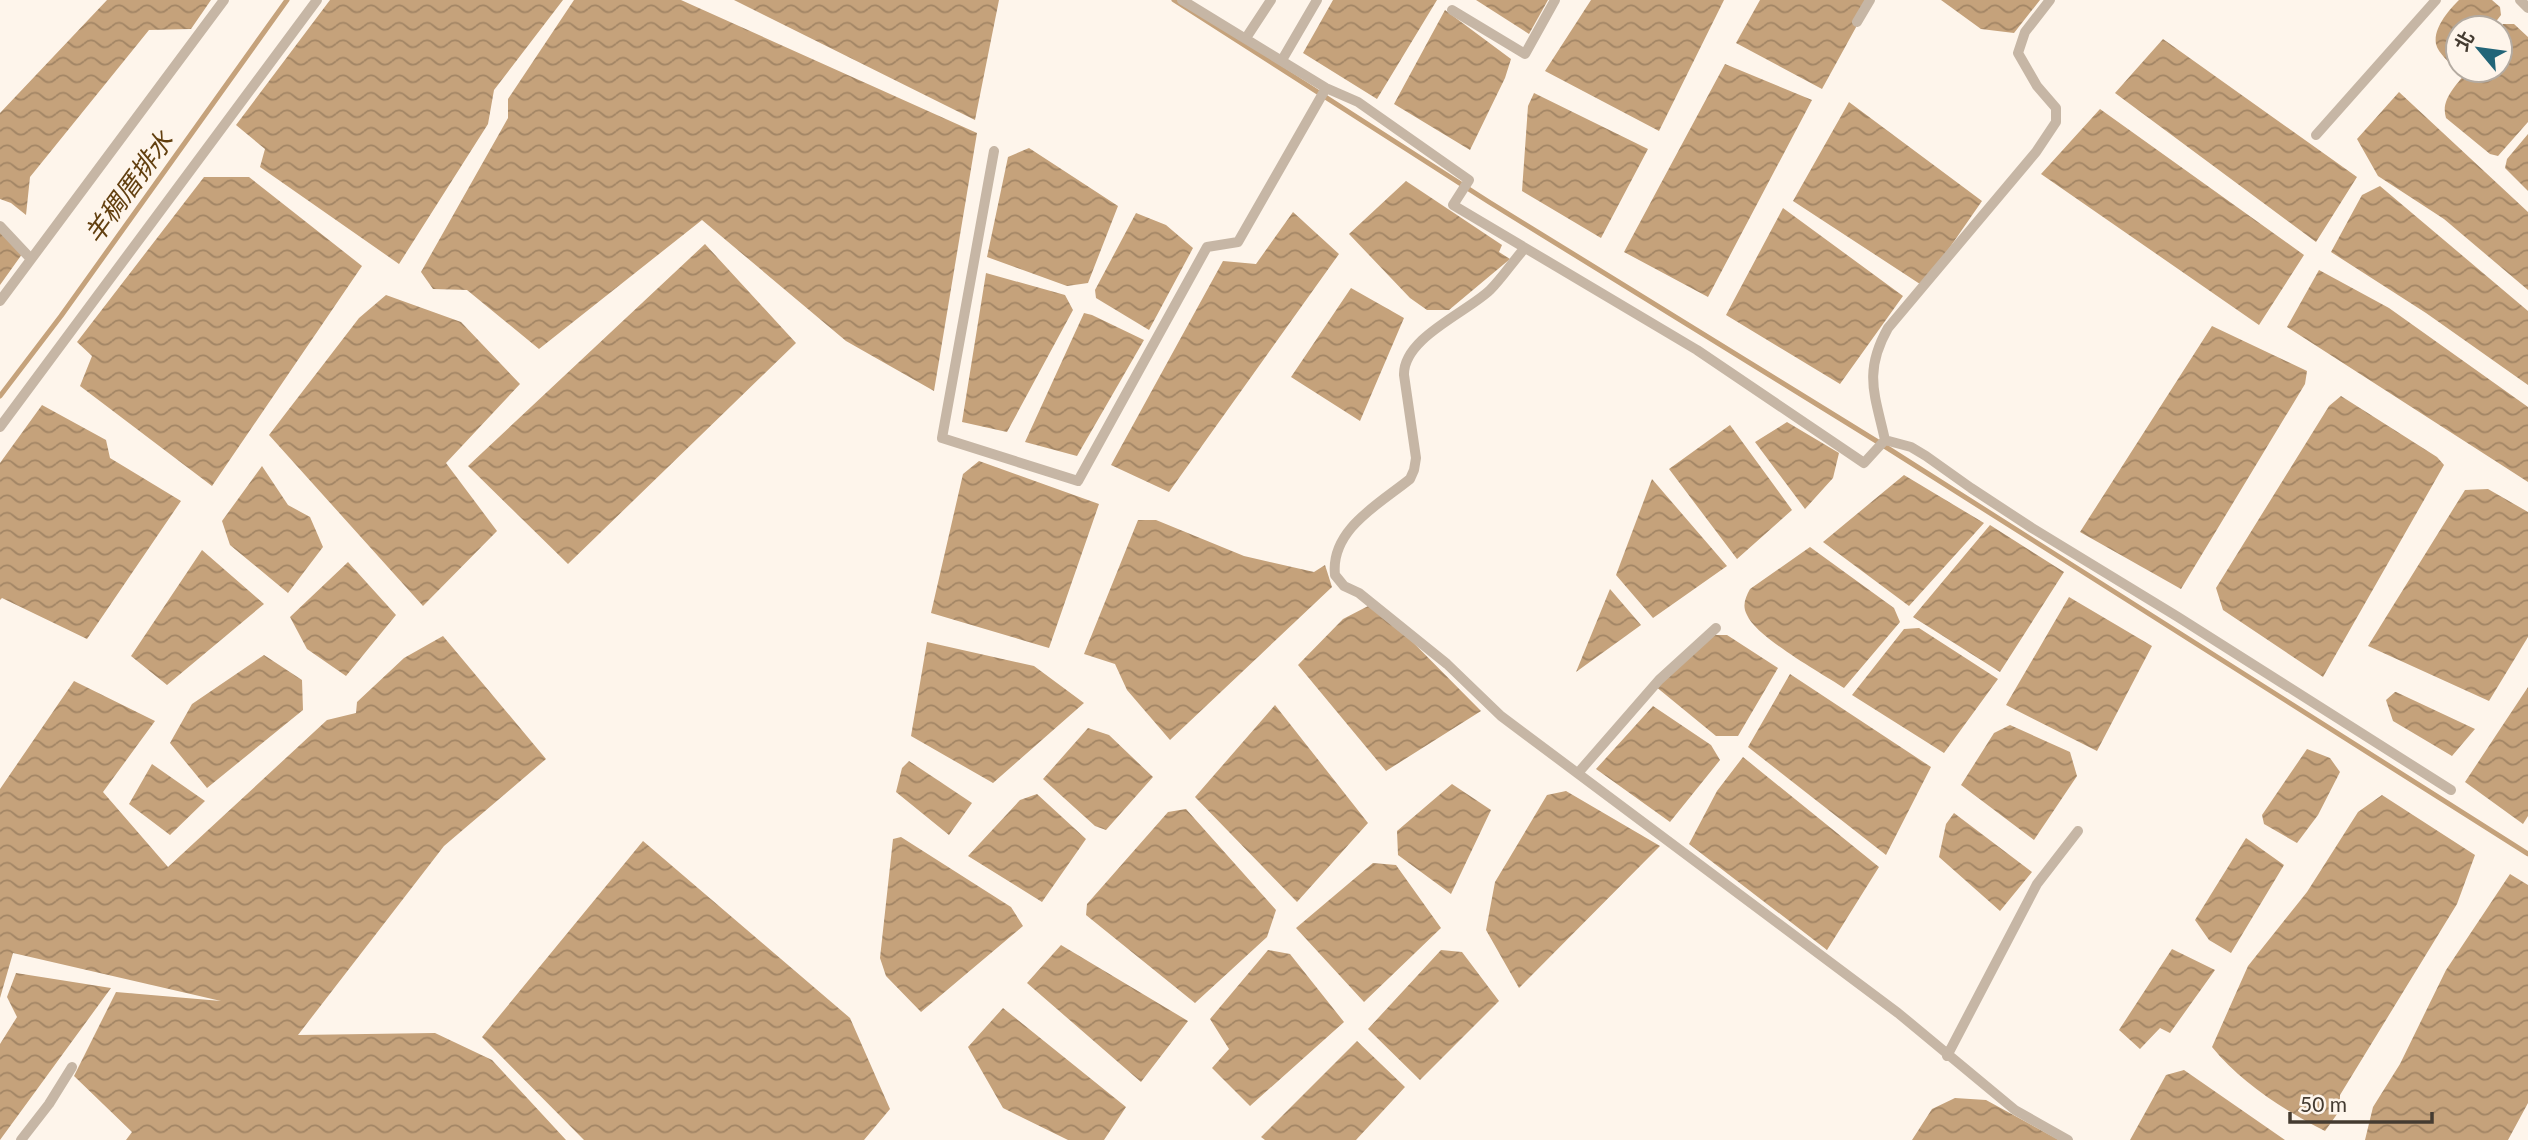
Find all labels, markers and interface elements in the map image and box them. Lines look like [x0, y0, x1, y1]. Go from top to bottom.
north arrow [2444, 14, 2514, 84]
text: 北 [2449, 27, 2478, 54]
water label: 羊稠厝排水 [77, 124, 180, 249]
scale bar [2290, 1080, 2432, 1124]
text: 50 m [2300, 1091, 2347, 1116]

